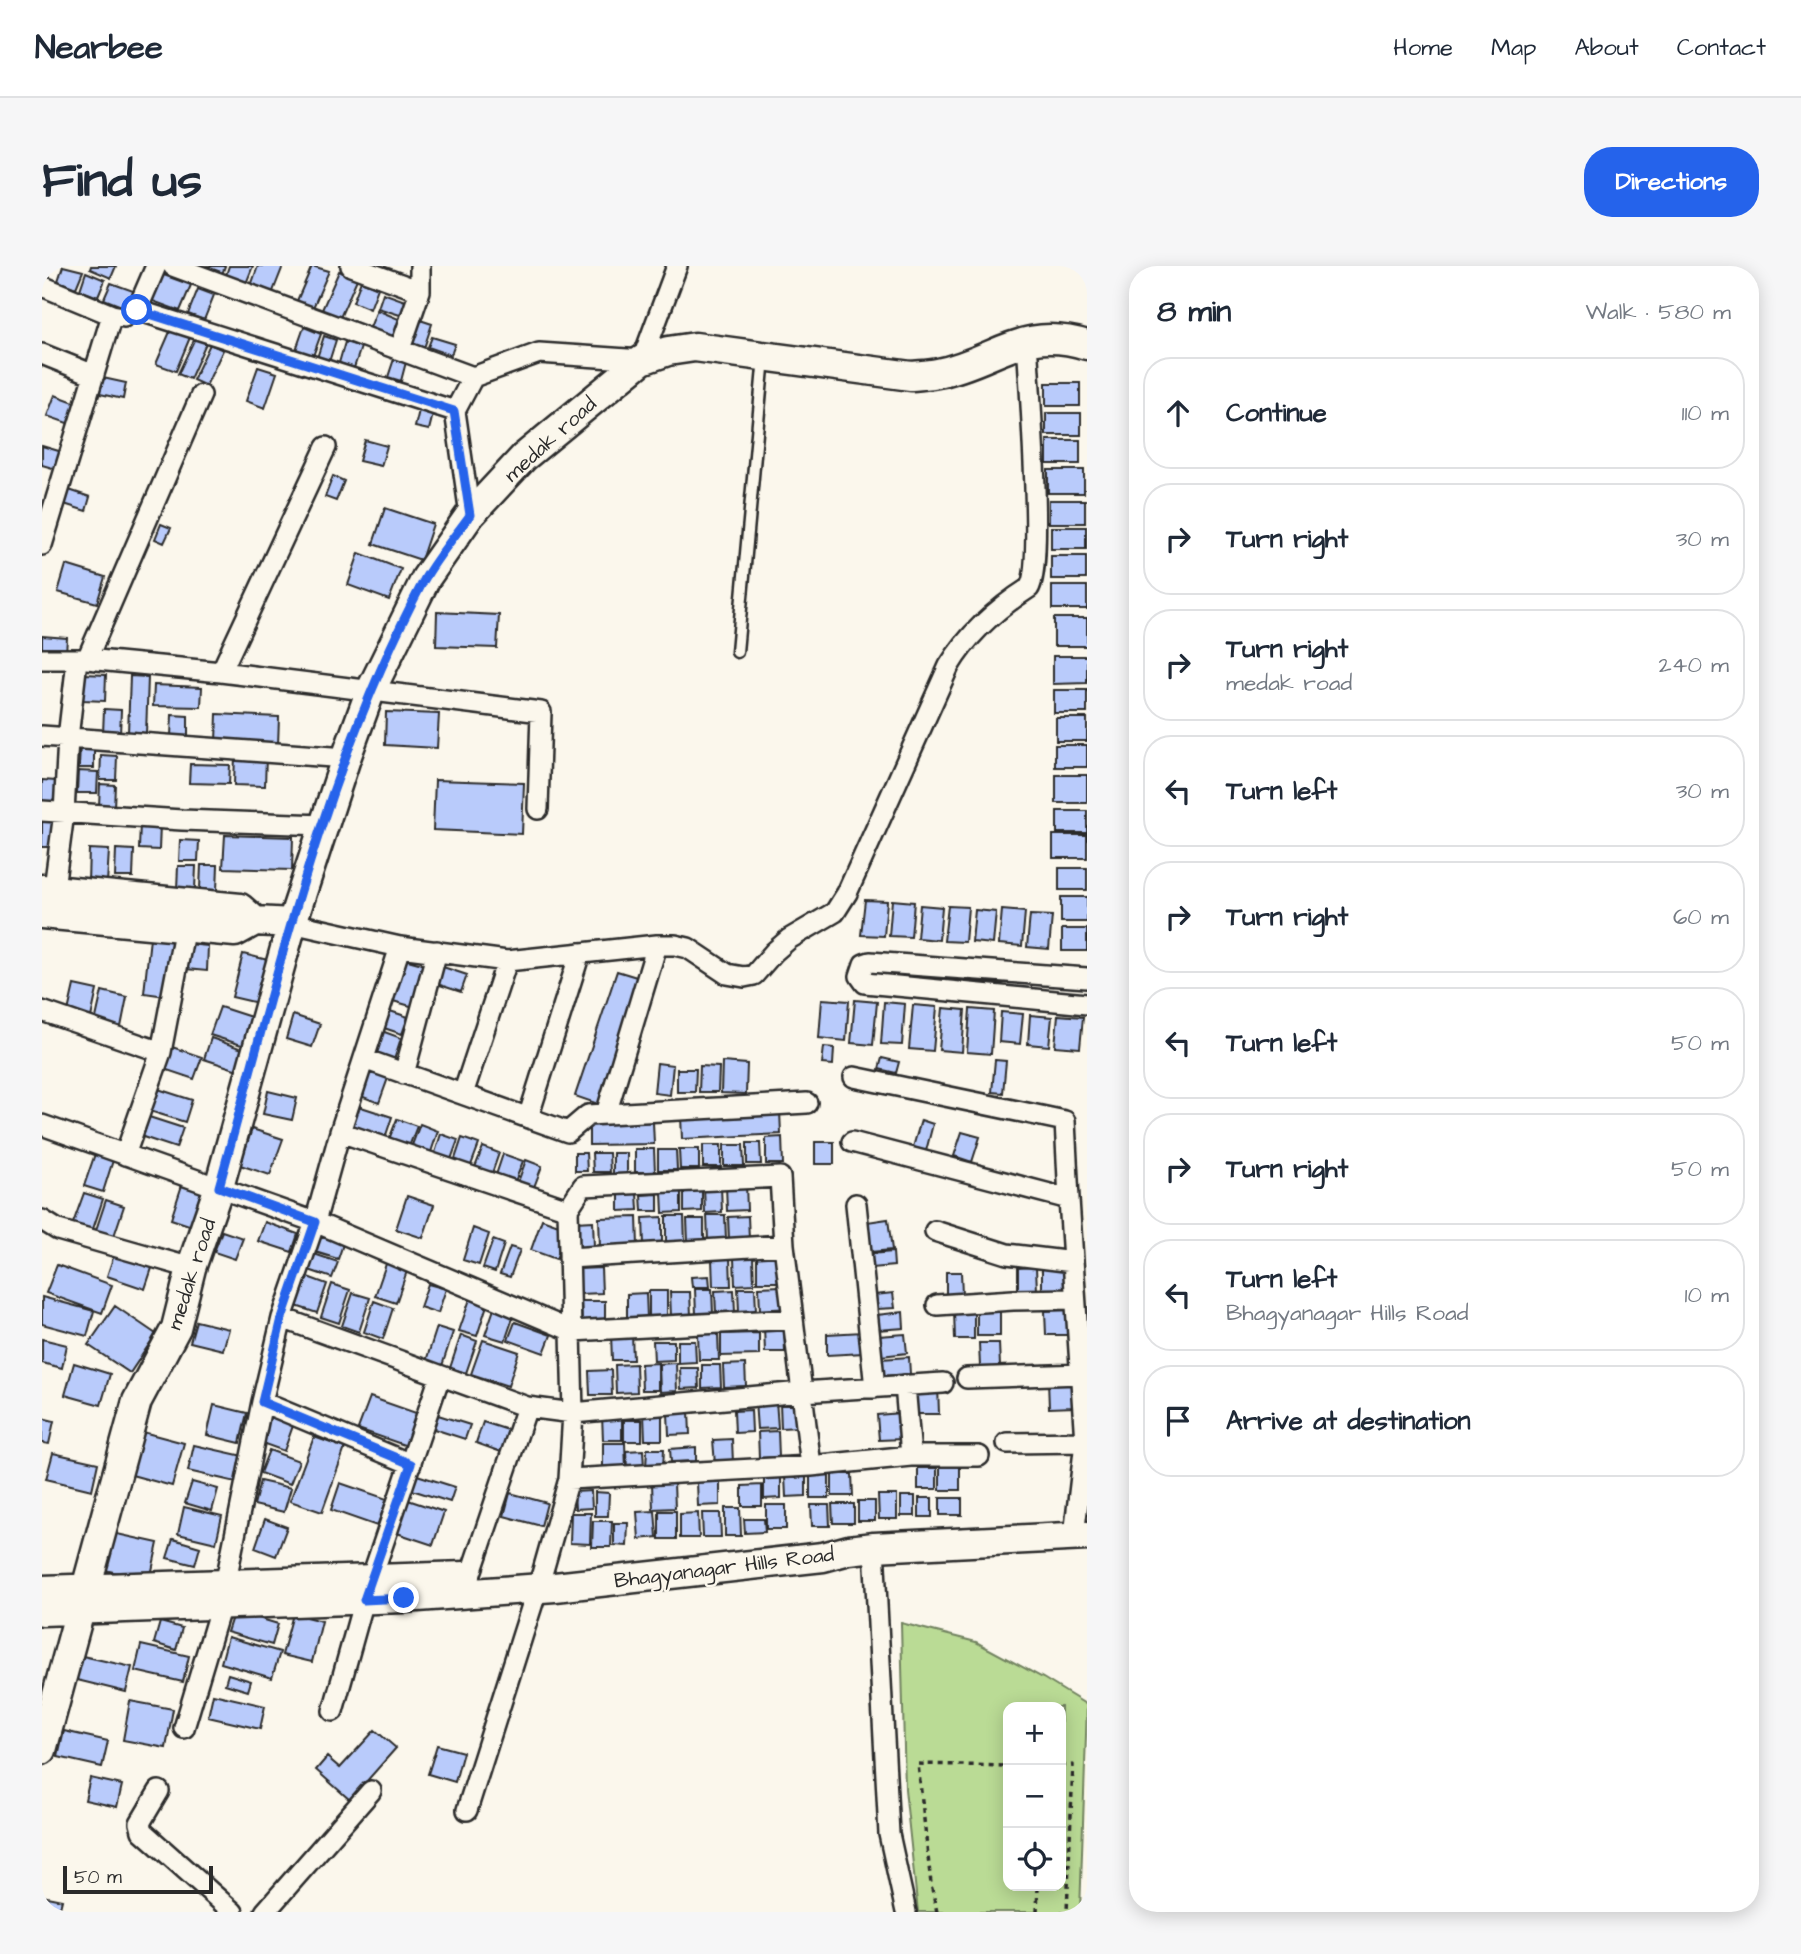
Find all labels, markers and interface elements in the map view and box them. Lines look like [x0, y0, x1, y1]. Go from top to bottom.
text: Nearbee [35, 25, 163, 71]
text: Home [1393, 31, 1453, 65]
text: Map [1491, 31, 1536, 65]
text: About [1574, 31, 1639, 65]
text: Contact [1677, 31, 1766, 65]
button: Directions [1584, 147, 1759, 217]
text: Find us [42, 148, 202, 216]
text: 8 min [1157, 291, 1231, 333]
route start [121, 294, 152, 325]
text: Walk · 580 m [1585, 296, 1731, 328]
street label: medak road [498, 390, 603, 489]
icon: ahead [1159, 394, 1197, 432]
text: Continue [1226, 395, 1327, 431]
text: 110 m [1681, 397, 1729, 429]
icon: right [1159, 520, 1197, 558]
text: Turn right [1226, 521, 1348, 557]
text: 30 m [1676, 523, 1729, 555]
text: Turn right [1226, 631, 1348, 667]
icon: right [1159, 646, 1197, 684]
text: 240 m [1659, 649, 1729, 681]
text: medak road [1226, 667, 1352, 699]
icon: left [1159, 772, 1197, 810]
text: Turn left [1226, 773, 1337, 809]
text: 30 m [1676, 775, 1729, 807]
icon: right [1159, 898, 1197, 936]
text: Turn right [1226, 899, 1348, 935]
text: 60 m [1673, 901, 1729, 933]
icon: left [1159, 1024, 1197, 1062]
text: Turn left [1226, 1025, 1337, 1061]
text: 50 m [1671, 1027, 1729, 1059]
icon: right [1159, 1150, 1197, 1188]
text: Turn right [1226, 1151, 1348, 1187]
text: 50 m [1671, 1153, 1729, 1185]
street label: medak road [160, 1215, 223, 1333]
text: Turn left [1226, 1261, 1337, 1297]
icon: left [1159, 1276, 1197, 1314]
text: 10 m [1684, 1279, 1729, 1311]
text: Bhagyanagar Hills Road [1226, 1297, 1469, 1329]
icon: arrive [1159, 1402, 1197, 1440]
text: Arrive at destination [1226, 1403, 1471, 1439]
street label: Bhagyanagar Hills Road [612, 1540, 836, 1597]
route end [388, 1582, 419, 1613]
map controls [1003, 1702, 1066, 1891]
button: + [1003, 1702, 1066, 1765]
button: − [1003, 1765, 1066, 1828]
button: locate [1003, 1828, 1066, 1891]
scale bar [63, 1863, 214, 1895]
text: 50 m [74, 1864, 122, 1891]

